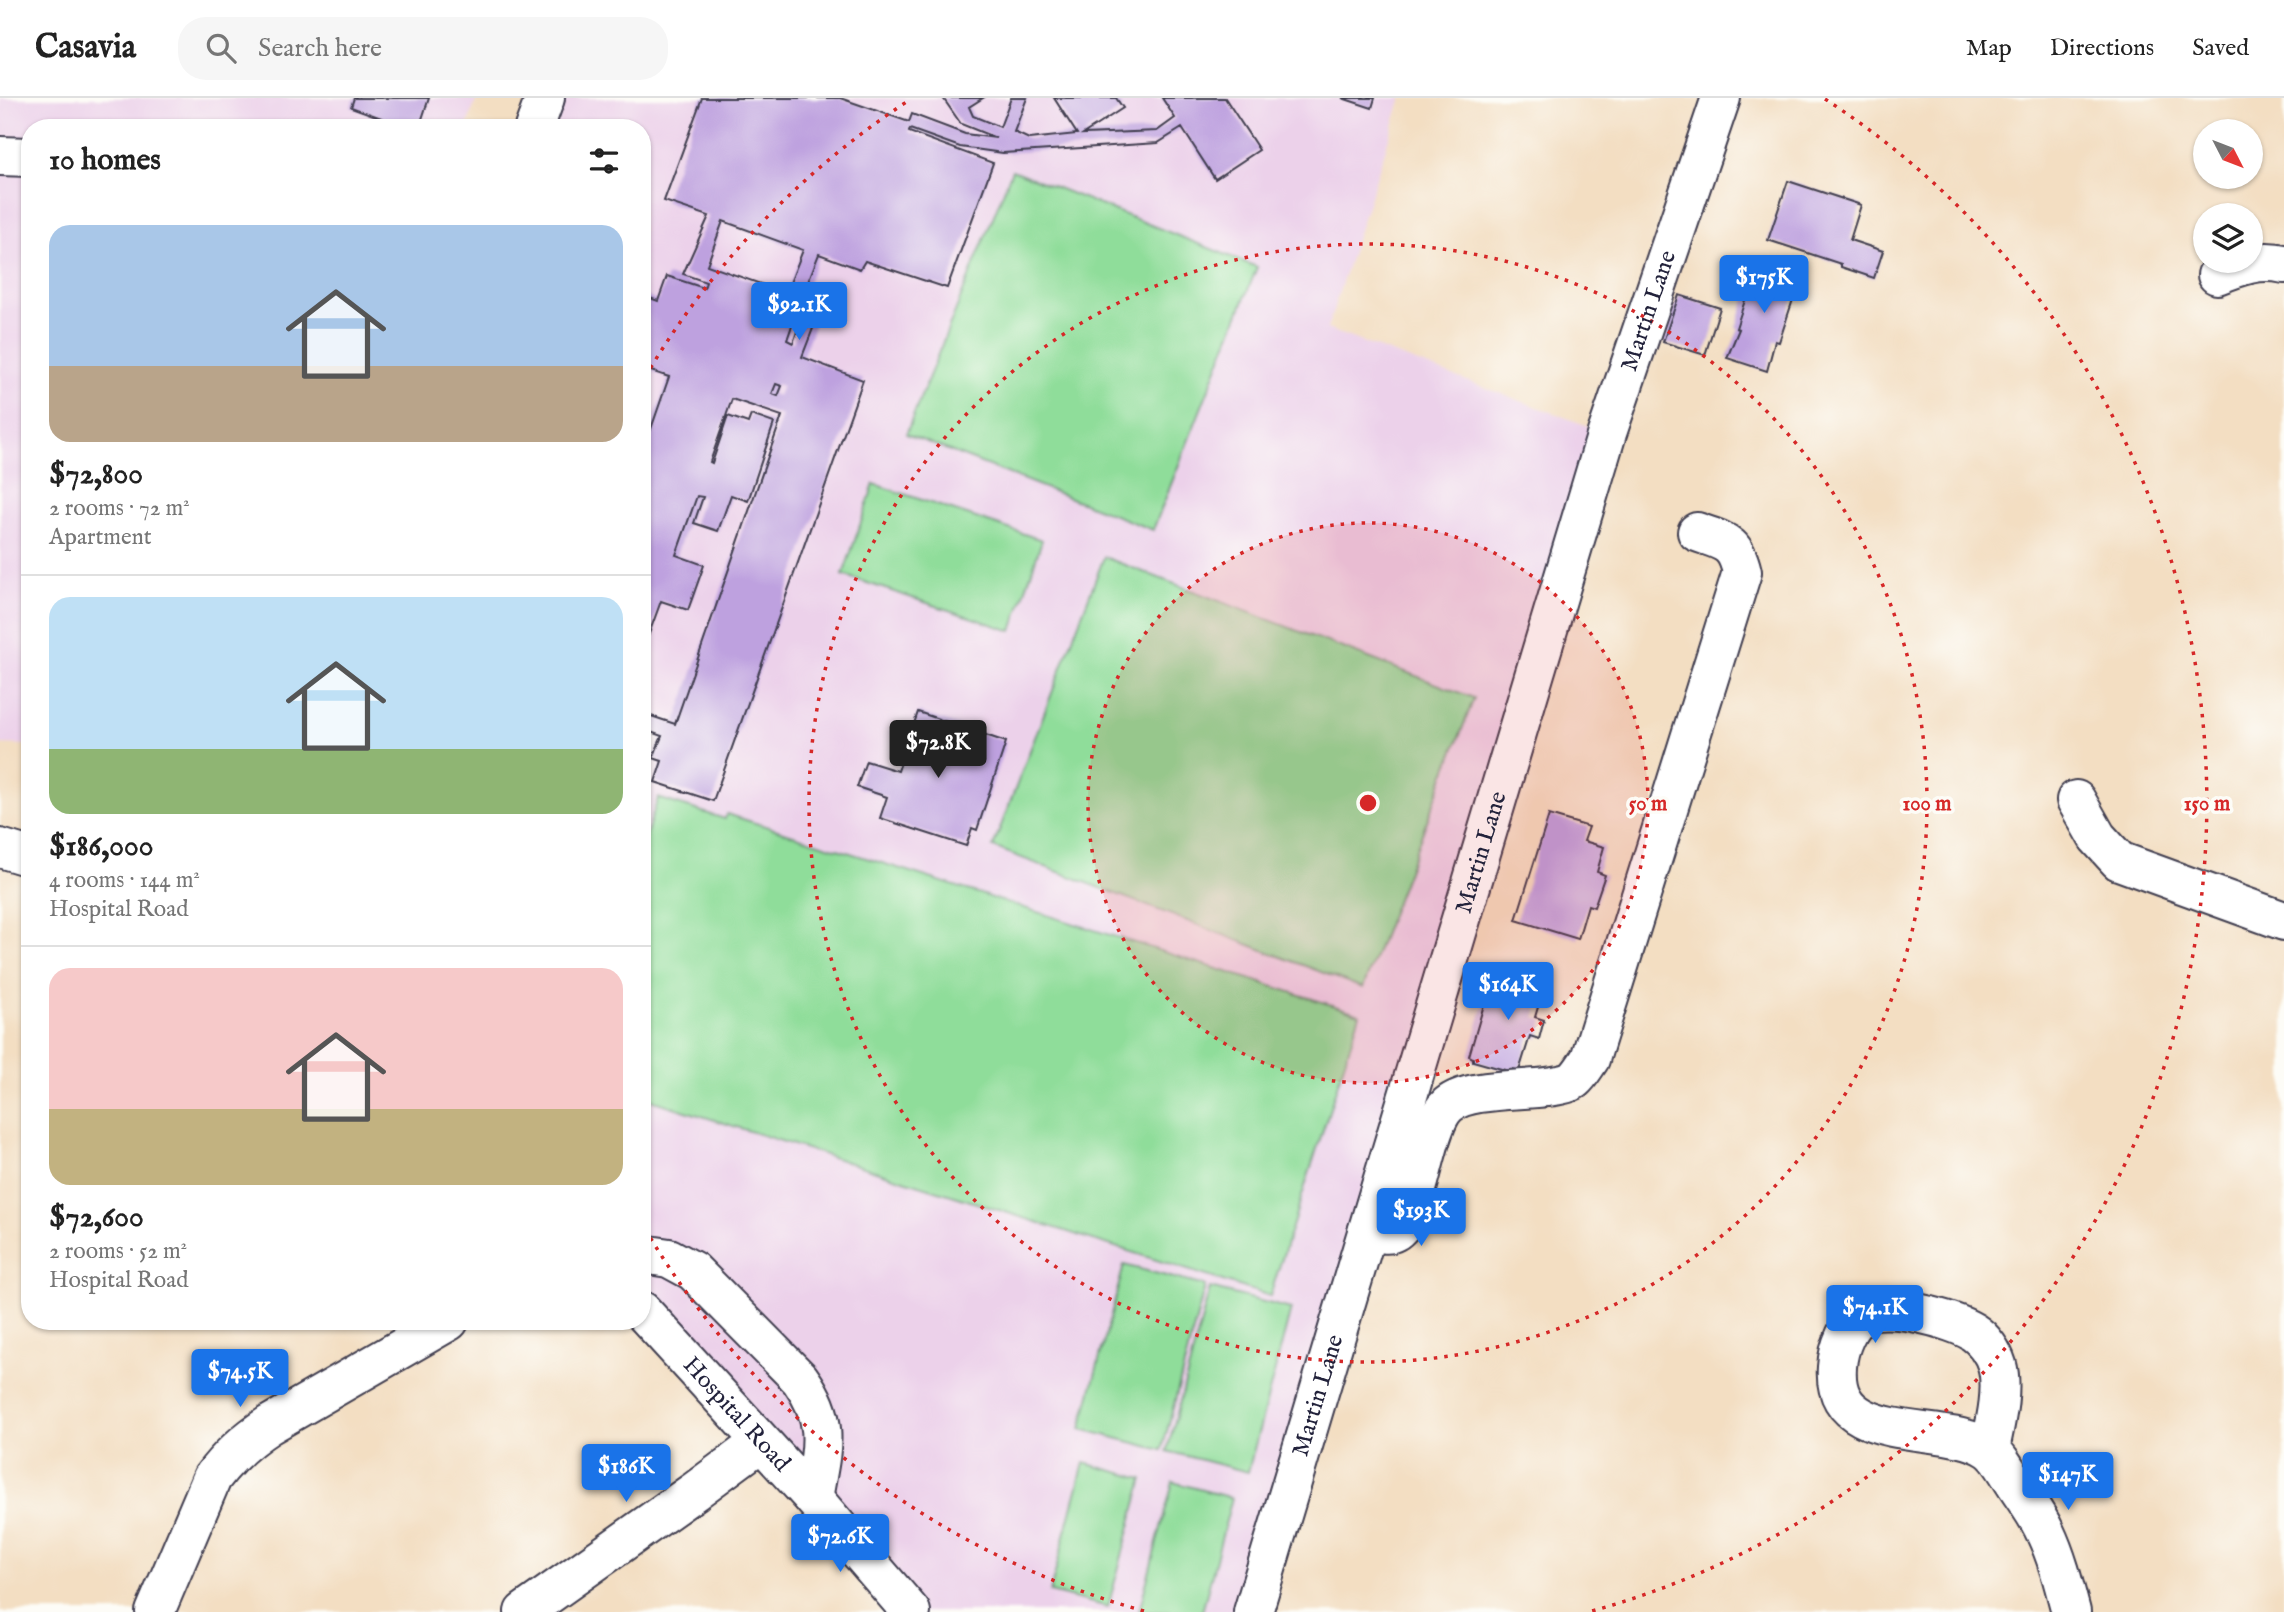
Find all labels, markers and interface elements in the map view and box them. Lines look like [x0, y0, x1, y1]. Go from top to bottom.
search box [178, 17, 668, 80]
text: Casavia [35, 27, 136, 69]
icon: search [202, 29, 240, 67]
text: Search here [258, 32, 382, 65]
text: Map [1966, 33, 2012, 64]
text: Directions [2050, 33, 2154, 64]
text: Saved [2192, 33, 2249, 64]
north arrow [2193, 119, 2263, 189]
map controls [2193, 119, 2263, 273]
text: 10 homes [49, 142, 161, 180]
icon: filters [585, 142, 623, 180]
button: layers [2193, 203, 2263, 273]
street label: Martin Lane [1614, 246, 1683, 375]
pin: $175K [1715, 256, 1813, 315]
text: $175K [1735, 263, 1793, 292]
icon: home [273, 271, 399, 397]
pin: $92.1K [742, 282, 856, 342]
text: $92.1K [767, 290, 831, 319]
text: $72,800 [49, 456, 143, 494]
text: 2 rooms · 72 m² [49, 494, 190, 523]
text: Apartment [49, 523, 152, 552]
icon: home [273, 643, 399, 769]
pin: $72.8K [881, 720, 995, 780]
text: $72.8K [906, 728, 970, 757]
street label: Martin Lane [1448, 788, 1514, 917]
centre of rings [1356, 791, 1380, 815]
text: 50 m [1629, 791, 1668, 818]
text: 100 m [1902, 791, 1952, 818]
text: 150 m [2184, 791, 2231, 818]
text: $186,000 [49, 828, 153, 866]
text: 4 rooms · 144 m² [49, 866, 200, 895]
text: Hospital Road [49, 895, 188, 924]
pin: $164K [1459, 962, 1557, 1022]
text: $164K [1479, 970, 1537, 999]
icon: home [273, 1014, 399, 1140]
pin: $193K [1372, 1188, 1470, 1248]
text: $193K [1393, 1196, 1449, 1225]
text: $72,600 [49, 1199, 144, 1237]
text: 2 rooms · 52 m² [49, 1237, 187, 1266]
text: Hospital Road [49, 1266, 188, 1295]
pin: $74.1K [1818, 1286, 1932, 1345]
text: $74.1K [1842, 1293, 1908, 1322]
street label: Martin Lane [1285, 1331, 1351, 1460]
pin: $74.5K [183, 1350, 297, 1409]
street label: Hospital Road [676, 1350, 797, 1479]
text: $74.5K [207, 1357, 273, 1386]
pin: $186K [577, 1444, 675, 1504]
text: $186K [598, 1452, 654, 1481]
pin: $147K [2019, 1452, 2117, 1512]
text: $147K [2038, 1460, 2098, 1489]
pin: $72.6K [783, 1514, 897, 1574]
text: $72.6K [807, 1522, 873, 1551]

